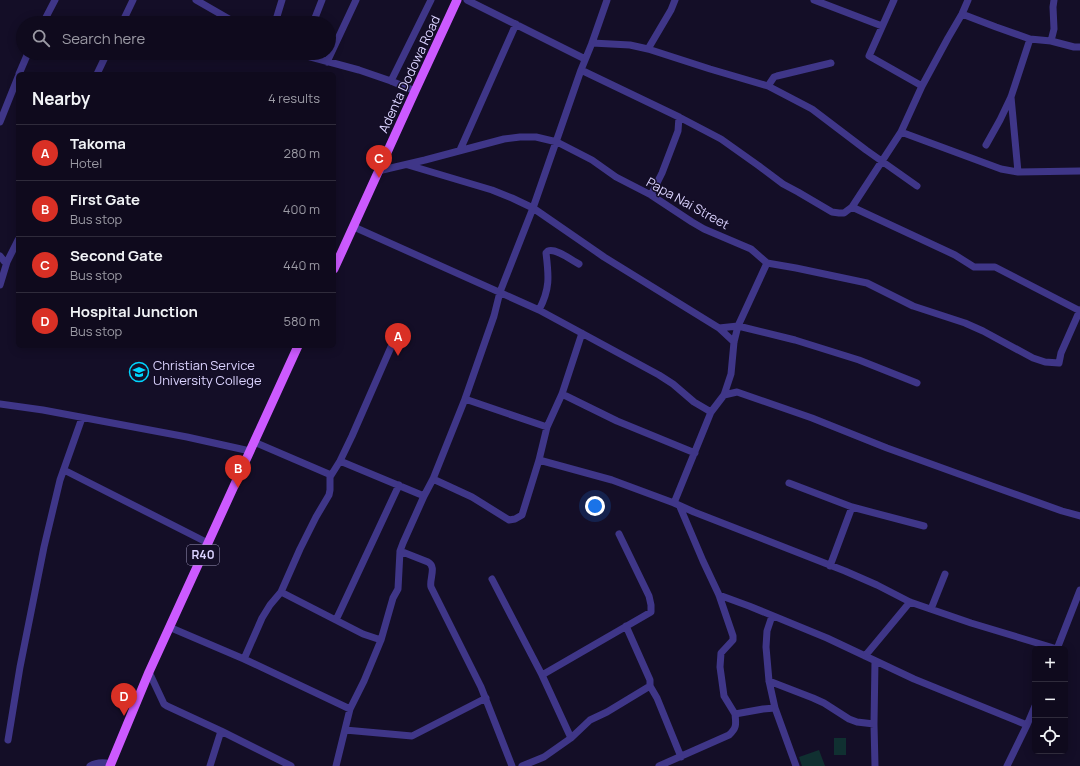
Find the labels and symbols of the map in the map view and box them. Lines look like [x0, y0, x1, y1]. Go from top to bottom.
street label: Adenta Dodowa Road [374, 12, 444, 136]
pin: C [366, 145, 392, 178]
street label: Papa Nai Street [643, 173, 733, 233]
pin: A [385, 323, 411, 356]
place label: Christian Service University College [153, 356, 262, 389]
school or university icon: Christian Service University College [128, 361, 150, 383]
pin: B [225, 455, 251, 488]
your location [585, 496, 605, 516]
road number: R40 [187, 545, 219, 565]
pin: D [111, 683, 137, 716]

